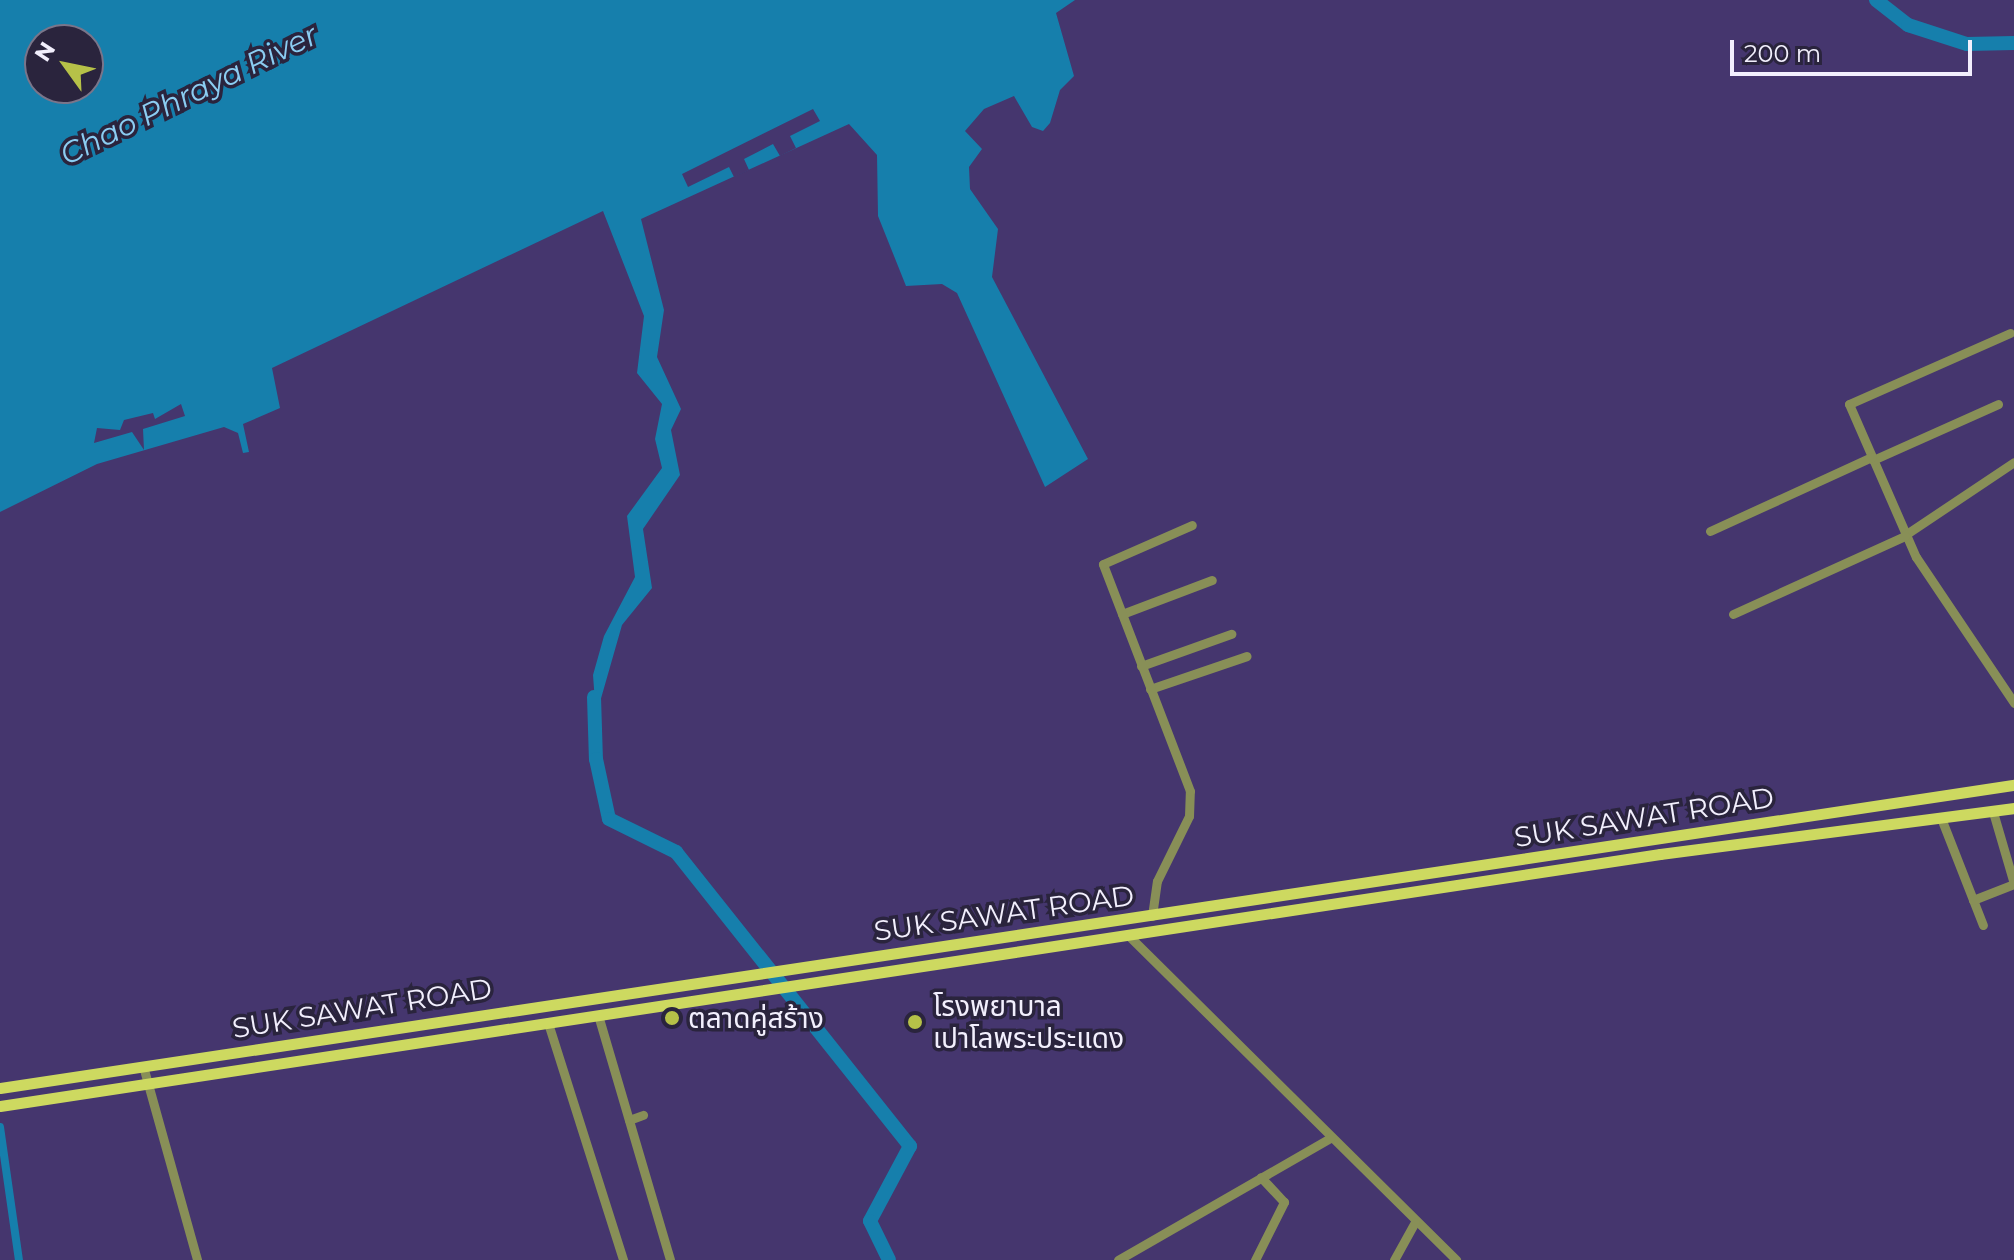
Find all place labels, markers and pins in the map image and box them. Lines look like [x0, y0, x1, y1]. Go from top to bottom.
place label: โรงพยาบาล เปาโลพระประแดง [933, 989, 1124, 1055]
place label: ตลาดคู่สร้าง [688, 1001, 824, 1035]
marker: ตลาดคู่สร้าง [663, 1009, 681, 1027]
marker: โรงพยาบาล เปาโลพระประแดง [904, 1011, 926, 1033]

